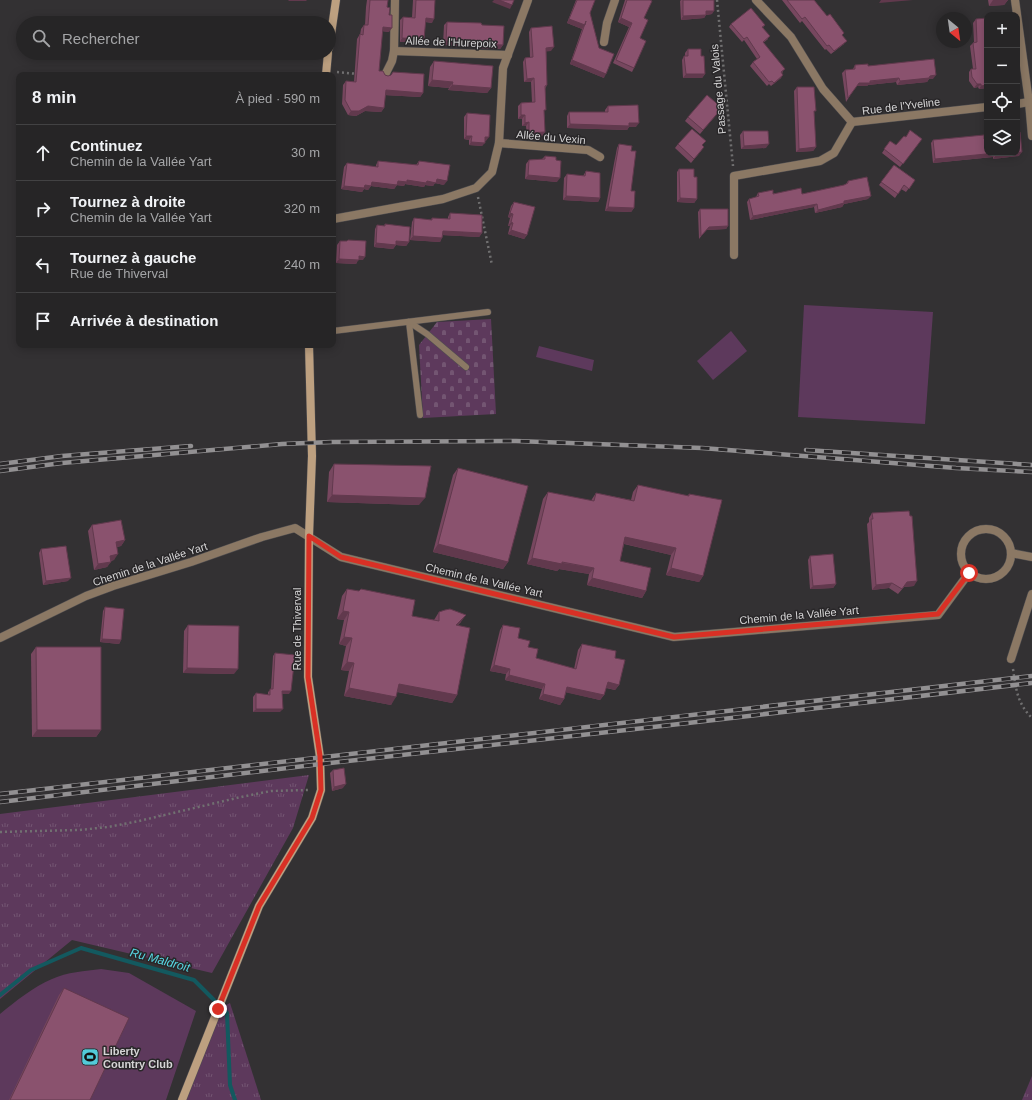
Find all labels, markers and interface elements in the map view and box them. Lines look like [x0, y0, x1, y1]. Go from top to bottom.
north arrow [936, 12, 972, 48]
map controls [984, 12, 1020, 156]
button: + [984, 12, 1020, 48]
search box [16, 16, 336, 60]
icon: search [30, 27, 52, 49]
text: Rechercher [62, 30, 140, 47]
street label: Allée de l'Hurepoix [405, 34, 497, 50]
street label: Passage du Valois [708, 43, 728, 135]
button: − [984, 48, 1020, 84]
button: locate [984, 84, 1020, 120]
text: 8 min [32, 88, 76, 107]
text: À pied · 590 m [235, 91, 320, 106]
street label: Rue de l'Yveline [861, 95, 941, 117]
button: layers [984, 120, 1020, 156]
street label: Allée du Vexin [516, 128, 586, 146]
text: Continuez [70, 137, 143, 154]
icon: ahead [32, 142, 54, 164]
text: 30 m [291, 145, 320, 160]
text: Chemin de la Vallée Yart [70, 154, 212, 169]
text: Tournez à droite [70, 193, 186, 210]
icon: right [32, 198, 54, 220]
text: 320 m [284, 201, 320, 216]
text: Chemin de la Vallée Yart [70, 210, 212, 225]
text: Tournez à gauche [70, 249, 196, 266]
icon: left [32, 254, 54, 276]
text: 240 m [284, 257, 320, 272]
text: Rue de Thiverval [70, 266, 168, 281]
icon: arrive [32, 310, 54, 332]
text: Arrivée à destination [70, 312, 218, 329]
street label: Chemin de la Vallée Yart [91, 540, 209, 588]
street label: Chemin de la Vallée Yart [424, 561, 544, 599]
route start [960, 564, 978, 582]
street label: Rue de Thiverval [291, 588, 303, 670]
street label: Chemin de la Vallée Yart [739, 604, 859, 626]
water label: Ru Maldroit [129, 945, 192, 975]
route end [209, 1000, 227, 1018]
place label: Liberty Country Club [103, 1045, 173, 1070]
sports icon: Liberty Country Club [80, 1047, 100, 1067]

